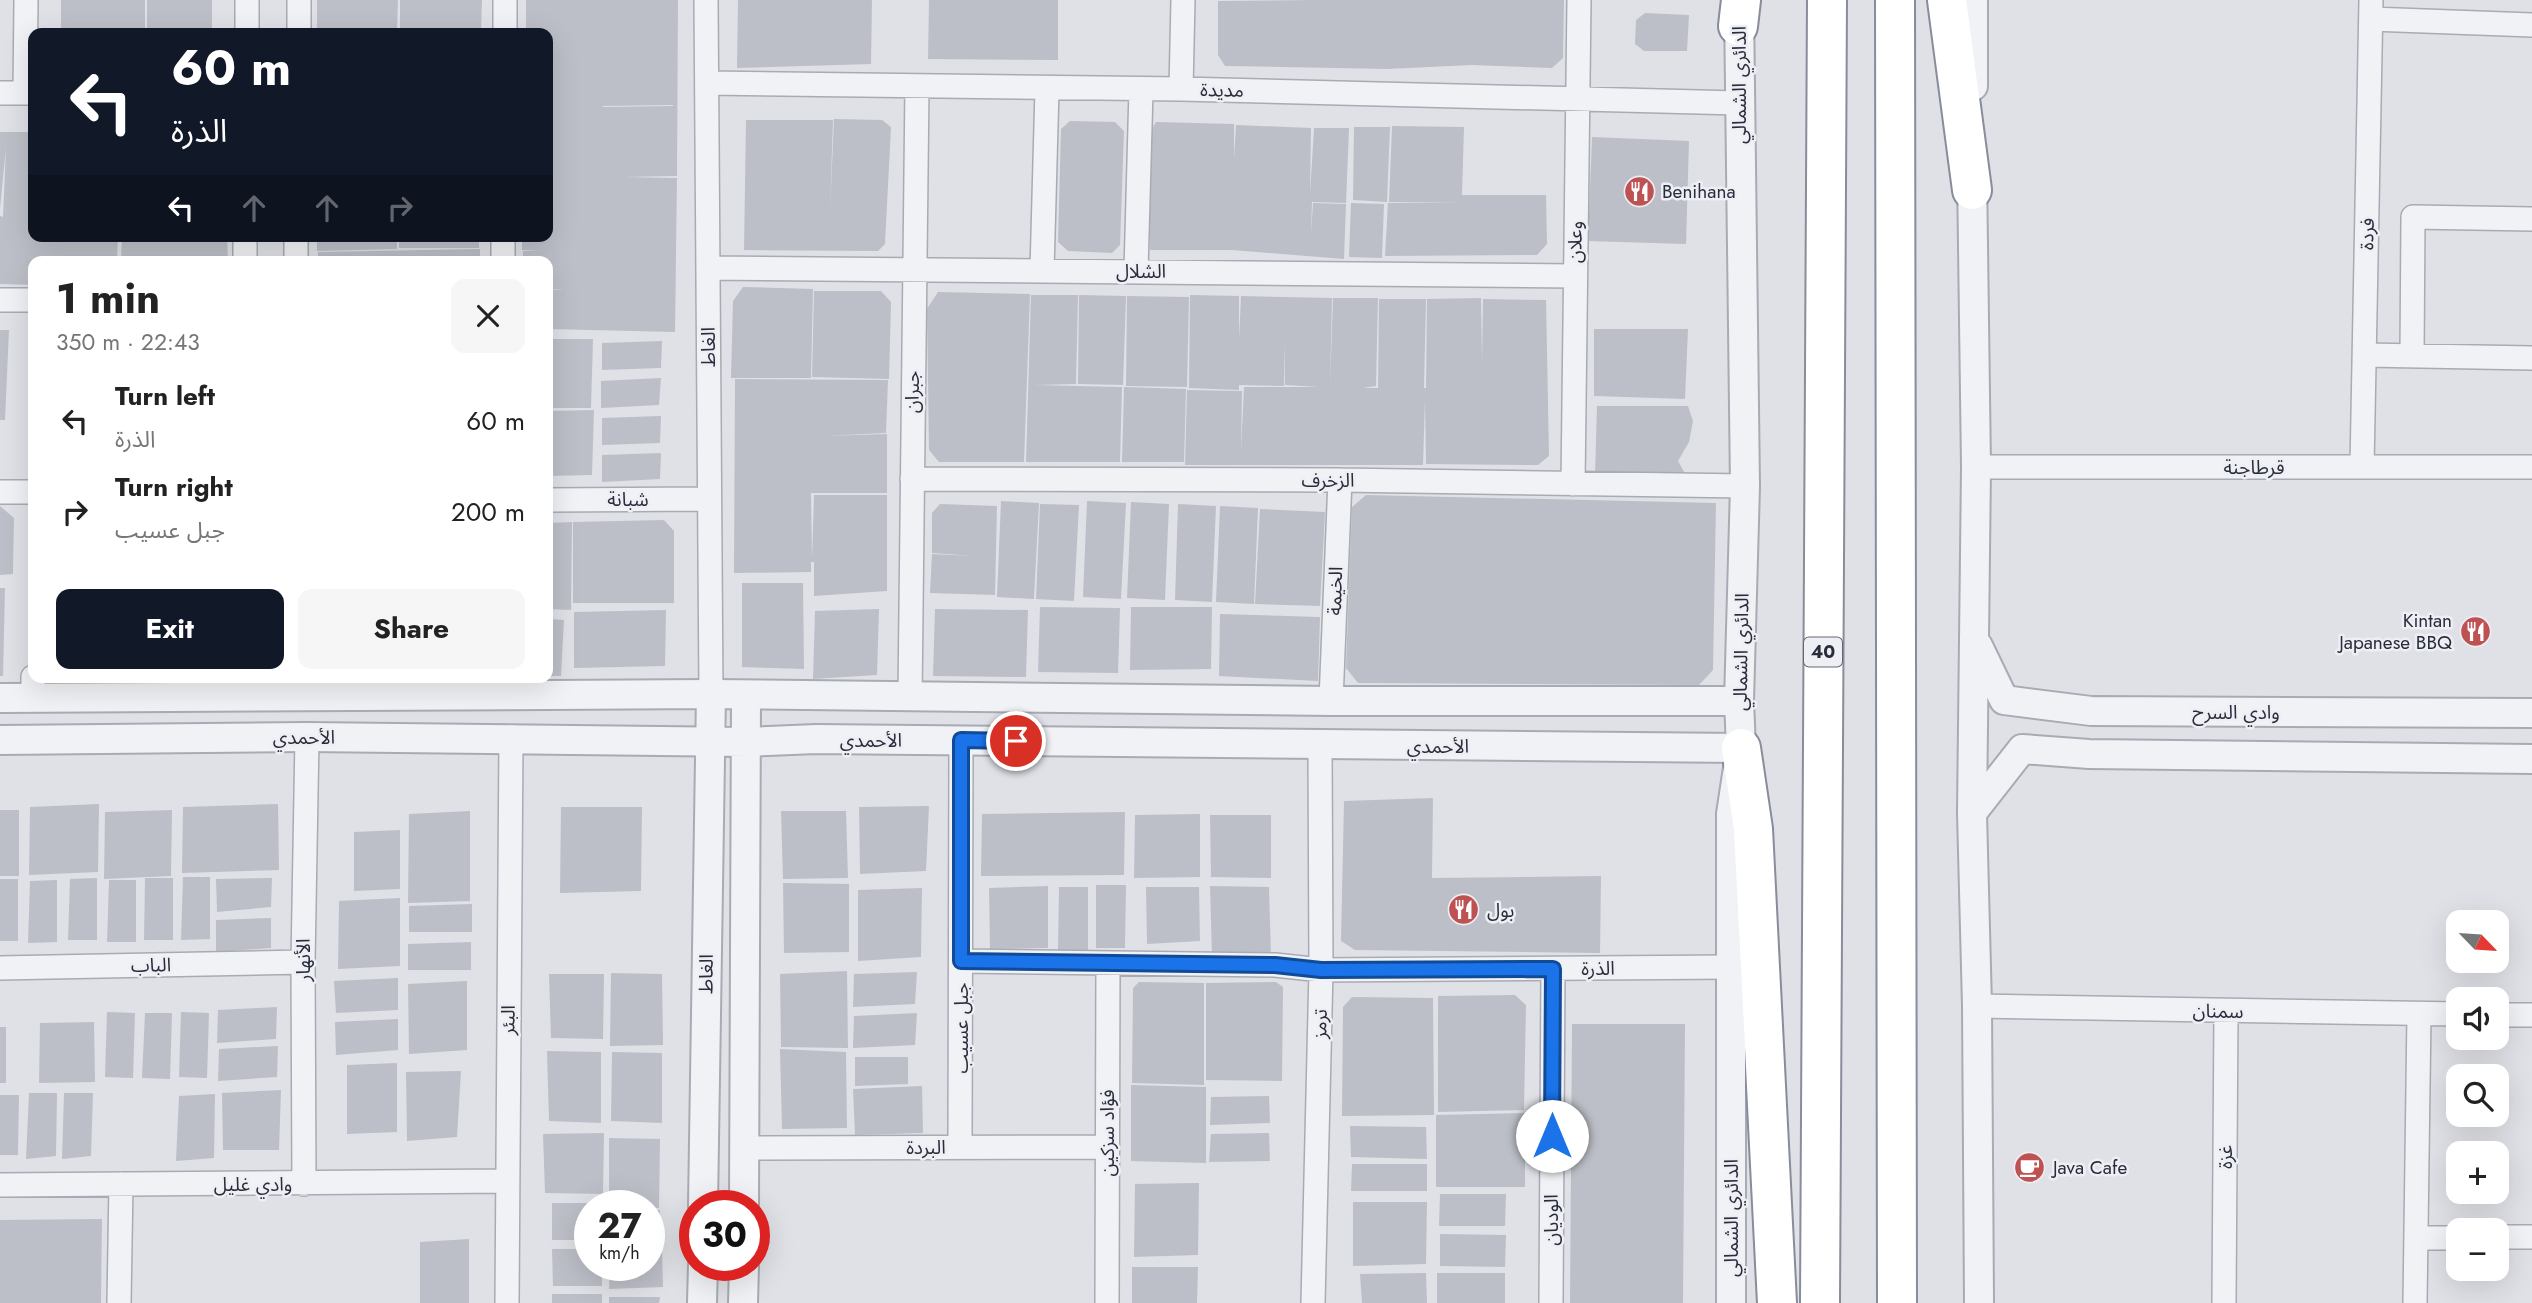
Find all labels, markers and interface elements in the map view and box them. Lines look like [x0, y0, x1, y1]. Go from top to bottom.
street label: الدائري الشمالي [1726, 26, 1754, 144]
text: 60 m [171, 33, 291, 103]
icon: left [56, 56, 147, 147]
street label: مديدة [1200, 76, 1244, 104]
text: الذرة [171, 108, 227, 154]
restaurant icon: Benihana [1622, 174, 1656, 208]
place label: Benihana [1662, 178, 1736, 205]
icon: left [162, 189, 200, 227]
icon: ahead [235, 189, 273, 227]
icon: ahead [308, 189, 346, 227]
icon: right [381, 189, 419, 227]
street label: فردة [2353, 218, 2381, 250]
street label: وعلان [1561, 221, 1589, 263]
street label: الشلال [1116, 258, 1166, 285]
text: 1 min [56, 268, 160, 329]
button: close [451, 279, 525, 353]
text: 350 m · 22:43 [56, 325, 200, 359]
street label: الغاط [695, 327, 722, 367]
street label: جبران [899, 371, 926, 413]
text: Turn left [115, 377, 215, 415]
icon: left [56, 402, 94, 440]
text: 60 m [466, 402, 525, 440]
text: الذرة [115, 422, 156, 456]
street label: قرطاجنة [2224, 454, 2284, 481]
street label: الزخرف [1301, 467, 1355, 494]
text: Turn right [115, 468, 233, 506]
street label: شبانة [607, 486, 649, 513]
icon: right [56, 493, 94, 531]
text: 200 m [451, 493, 525, 531]
text: جبل عسيب [115, 513, 225, 547]
street label: الخيمة [1321, 566, 1349, 616]
button: Exit [56, 589, 284, 669]
button: Share [298, 589, 525, 669]
street label: الدائري الشمالي [1726, 593, 1757, 711]
place label: Kintan Japanese BBQ [2336, 607, 2452, 656]
restaurant icon: Kintan Japanese BBQ [2458, 614, 2492, 648]
road number: 40 [1804, 638, 1842, 666]
street label: وادي السرح [2192, 699, 2280, 727]
pin [986, 711, 1046, 771]
icon: arrive [997, 722, 1035, 760]
street label: الأحمدي [273, 724, 335, 752]
street label: الأحمدي [840, 727, 902, 755]
street label: الأحمدي [1407, 733, 1469, 761]
restaurant icon: بول [1447, 893, 1481, 927]
place label: بول [1487, 897, 1514, 924]
north arrow [2446, 910, 2510, 973]
map controls [2446, 910, 2509, 1281]
street label: الأنهار [290, 939, 317, 982]
street label: الباب [131, 951, 171, 979]
street label: الغاط [692, 954, 720, 994]
street label: الذرة [1581, 955, 1615, 982]
street label: جبل عسيب [948, 983, 975, 1073]
button: sound [2446, 987, 2509, 1050]
street label: سمنان [2192, 997, 2244, 1025]
street label: البئر [494, 1005, 522, 1036]
street label: ترمز [1306, 1009, 1334, 1040]
button: search [2446, 1064, 2509, 1127]
street label: فؤاد سزكين [1094, 1089, 1121, 1177]
position arrow [1515, 1099, 1589, 1173]
street label: البردة [906, 1134, 946, 1161]
button: + [2446, 1141, 2509, 1204]
street label: غزة [2212, 1145, 2239, 1169]
cafe icon: Java Cafe [2013, 1150, 2047, 1184]
place label: Java Cafe [2050, 1154, 2127, 1181]
street label: الدائري الشمالي [1718, 1159, 1746, 1277]
street label: وادي غليل [214, 1171, 292, 1199]
speed limit sign: 30 [679, 1190, 770, 1281]
street label: الوديان [1538, 1194, 1565, 1246]
text: 27 [597, 1201, 642, 1251]
button: − [2446, 1218, 2509, 1281]
text: km/h [599, 1240, 640, 1266]

